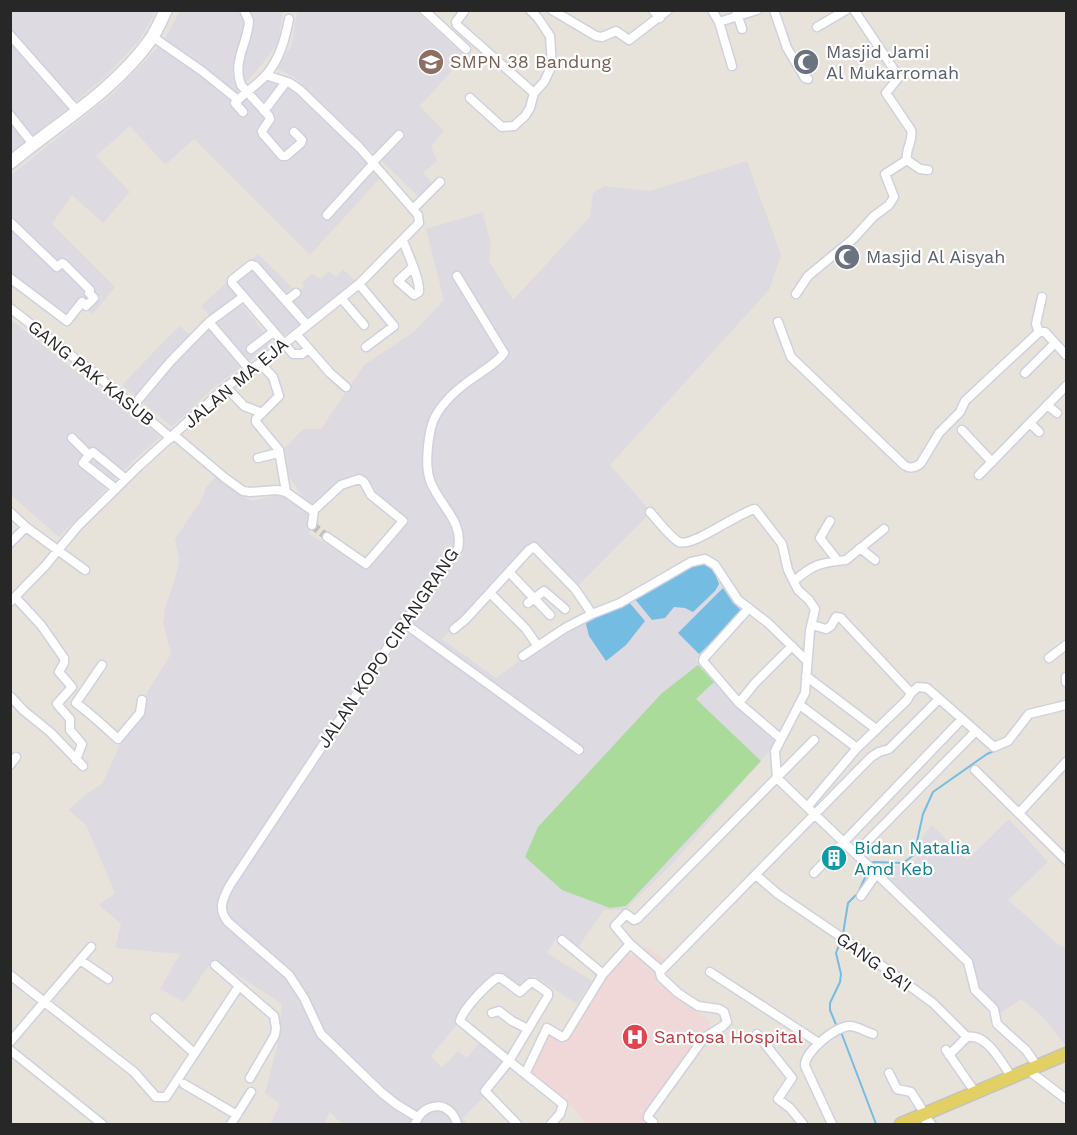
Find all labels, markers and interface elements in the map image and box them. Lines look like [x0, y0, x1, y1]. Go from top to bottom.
place label: Masjid Jami Al Mukarromah [826, 41, 959, 83]
school or university icon: SMPN 38 Bandung [416, 47, 446, 77]
mosque icon: Masjid Jami Al Mukarromah [791, 47, 821, 77]
place label: SMPN 38 Bandung [450, 51, 612, 72]
mosque icon: Masjid Al Aisyah [832, 242, 862, 272]
place label: Masjid Al Aisyah [866, 246, 1005, 267]
street label: GANG PAK KASUB [24, 315, 159, 430]
street label: JALAN MA EJA [179, 333, 292, 432]
street label: JALAN KOPO CIRANGRANG [313, 544, 463, 752]
place label: Bidan Natalia Amd Keb [854, 837, 970, 879]
building icon: Bidan Natalia Amd Keb [819, 843, 849, 873]
street label: GANG SA'I [832, 927, 916, 996]
hospital icon: Santosa Hospital [620, 1022, 650, 1052]
place label: Santosa Hospital [654, 1026, 803, 1047]

